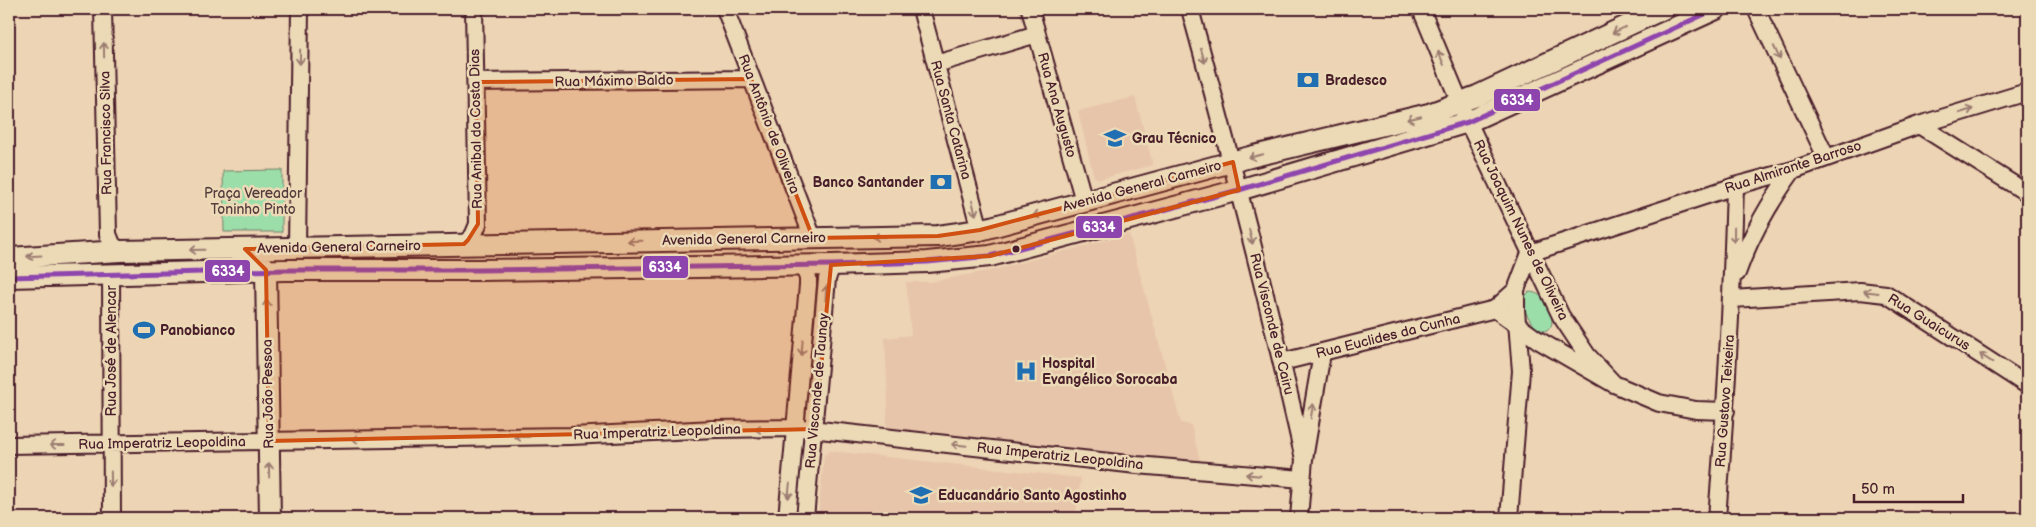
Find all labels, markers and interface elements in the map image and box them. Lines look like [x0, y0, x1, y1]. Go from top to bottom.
one-way arrow [1611, 25, 1626, 35]
one-way arrow [99, 42, 109, 58]
one-way arrow [1773, 45, 1782, 60]
one-way arrow [1199, 47, 1208, 63]
one-way arrow [295, 49, 305, 65]
street label: Rua Anibal da Costa Dias [466, 49, 486, 209]
street label: Rua Ana Augusto [1034, 51, 1080, 160]
one-way arrow [1435, 51, 1444, 66]
street label: Rua Antônio de Oliveira [735, 52, 804, 196]
street label: Rua Santa Catarina [927, 58, 975, 182]
bank icon: Bradesco [1295, 67, 1321, 93]
street label: Rua Francisco Silva [96, 71, 116, 195]
street label: Rua Máximo Baldo [554, 71, 674, 91]
place label: Bradesco [1325, 72, 1387, 89]
line badge: 6334 [1493, 88, 1541, 112]
text: 6334 [1500, 92, 1534, 109]
one-way arrow [1958, 105, 1974, 115]
one-way arrow [1406, 114, 1422, 123]
school or university icon: Grau Técnico [1102, 125, 1128, 151]
place label: Grau Técnico [1132, 130, 1216, 147]
street label: Rua Joaquim Nunes de Oliveira [1470, 137, 1572, 323]
street label: Rua Almirante Barroso [1723, 137, 1864, 197]
one-way arrow [1248, 152, 1264, 161]
street label: Avenida General Carneiro [1061, 157, 1223, 215]
bank icon: Banco Santander [928, 169, 954, 195]
place label: Banco Santander [812, 174, 924, 191]
park label: Praça Vereador Toninho Pinto [204, 185, 303, 218]
one-way arrow [970, 200, 979, 216]
one-way arrow [1032, 209, 1048, 219]
line badge: 6334 [1075, 215, 1123, 239]
text: 6334 [1082, 219, 1116, 236]
one-way arrow [1729, 227, 1738, 243]
street label: Avenida General Carneiro [662, 229, 826, 249]
one-way arrow [1247, 229, 1256, 245]
one-way arrow [872, 232, 888, 242]
one-way arrow [627, 236, 644, 246]
street label: Avenida General Carneiro [257, 237, 421, 257]
unlabelled marker [1011, 244, 1021, 254]
one-way arrow [189, 245, 205, 254]
street label: Rua Visconde de Cairu [1246, 251, 1298, 397]
one-way arrow [26, 252, 42, 261]
line badge: 6334 [642, 255, 689, 279]
line badge: 6334 [204, 259, 251, 283]
text: 6334 [648, 259, 682, 276]
text: 6334 [211, 263, 245, 280]
street label: Rua José de Alencar [103, 284, 120, 417]
one-way arrow [821, 285, 831, 301]
one-way arrow [1864, 287, 1880, 297]
street label: Rua Guaicurus [1885, 290, 1973, 354]
one-way arrow [262, 299, 272, 316]
street label: Rua Euclides da Cunha [1314, 310, 1462, 362]
street label: Rua Visconde de Taunay [802, 312, 832, 469]
sports icon: Panobianco [131, 317, 157, 343]
place label: Panobianco [160, 322, 235, 339]
street label: Rua Gustavo Teixeira [1712, 334, 1738, 468]
street label: Rua João Pessoa [259, 339, 277, 449]
one-way arrow [798, 340, 807, 356]
one-way arrow [1980, 353, 1994, 363]
place label: Hospital Evangélico Sorocaba [1042, 355, 1178, 388]
hospital icon: Hospital Evangélico Sorocaba [1013, 358, 1039, 384]
one-way arrow [1307, 404, 1317, 420]
street label: Rua Imperatriz Leopoldina [573, 421, 741, 443]
one-way arrow [755, 424, 771, 434]
one-way arrow [514, 432, 530, 442]
street label: Rua Imperatriz Leopoldina [78, 433, 246, 453]
one-way arrow [352, 435, 368, 444]
street label: Rua Imperatriz Leopoldina [976, 439, 1144, 473]
one-way arrow [49, 440, 66, 450]
one-way arrow [951, 440, 967, 450]
one-way arrow [264, 462, 274, 478]
one-way arrow [1246, 470, 1262, 480]
one-way arrow [106, 471, 116, 487]
scale bar [1854, 472, 1962, 504]
text: 50 m [1861, 480, 1895, 499]
one-way arrow [784, 482, 794, 498]
school or university icon: Educandário Santo Agostinho [908, 482, 934, 508]
place label: Educandário Santo Agostinho [938, 487, 1127, 504]

